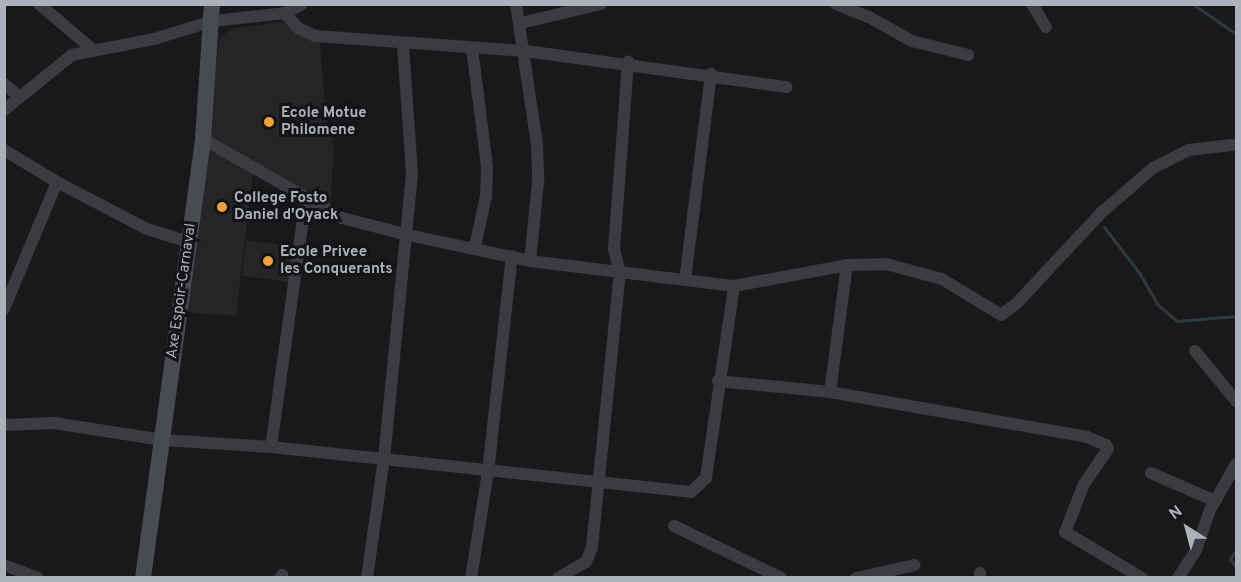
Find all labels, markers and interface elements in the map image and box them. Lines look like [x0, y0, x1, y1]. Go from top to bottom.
place label: Ecole Motue Philomene [281, 104, 367, 139]
marker: Ecole Motue Philomene [262, 115, 276, 129]
place label: College Fosto Daniel d'Oyack [234, 189, 338, 224]
marker: College Fosto Daniel d'Oyack [215, 200, 229, 214]
street label: Axe Espoir-Carnaval [164, 222, 200, 360]
place label: Ecole Privee les Conquerants [280, 243, 393, 278]
marker: Ecole Privee les Conquerants [261, 254, 275, 268]
north arrow [1157, 498, 1217, 558]
text: N [1166, 502, 1187, 525]

